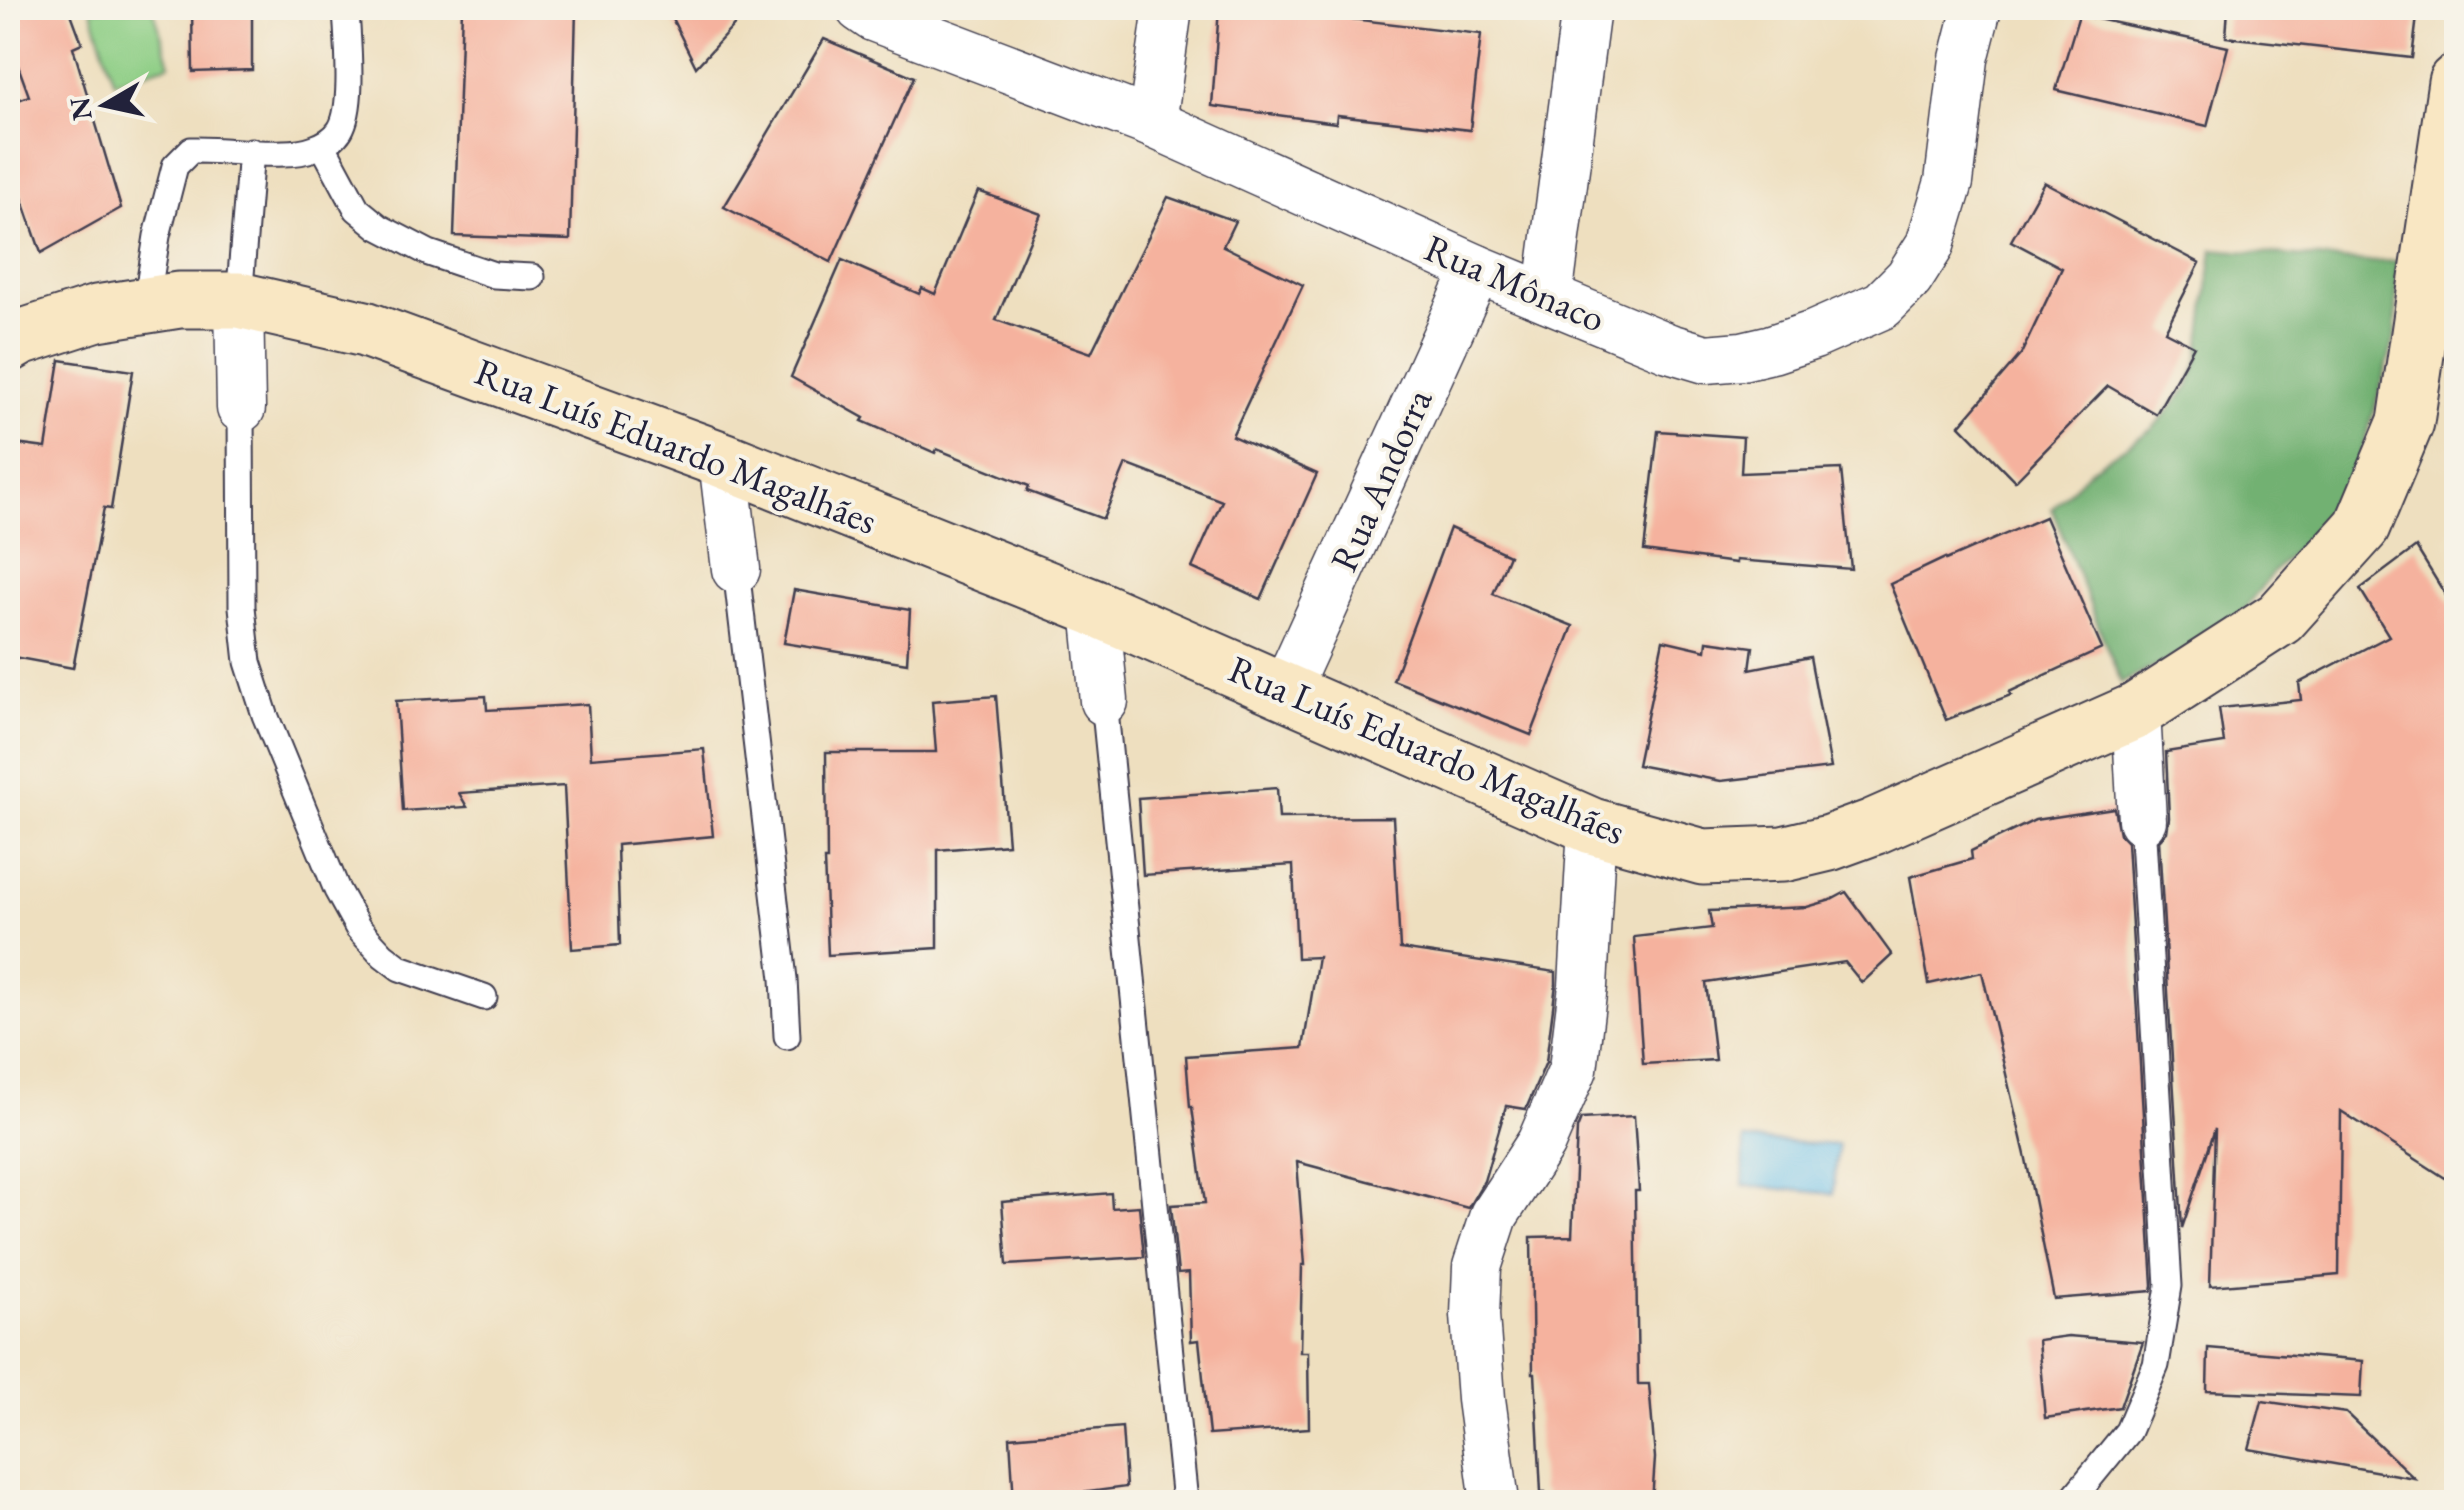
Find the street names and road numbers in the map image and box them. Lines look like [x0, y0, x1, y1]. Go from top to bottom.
street label: Rua Mônaco [1418, 223, 1613, 342]
street label: Rua Luís Eduardo Magalhães [469, 346, 884, 545]
street label: Rua Andorra [1319, 380, 1443, 579]
street label: Rua Luís Eduardo Magalhães [1222, 644, 1633, 855]

